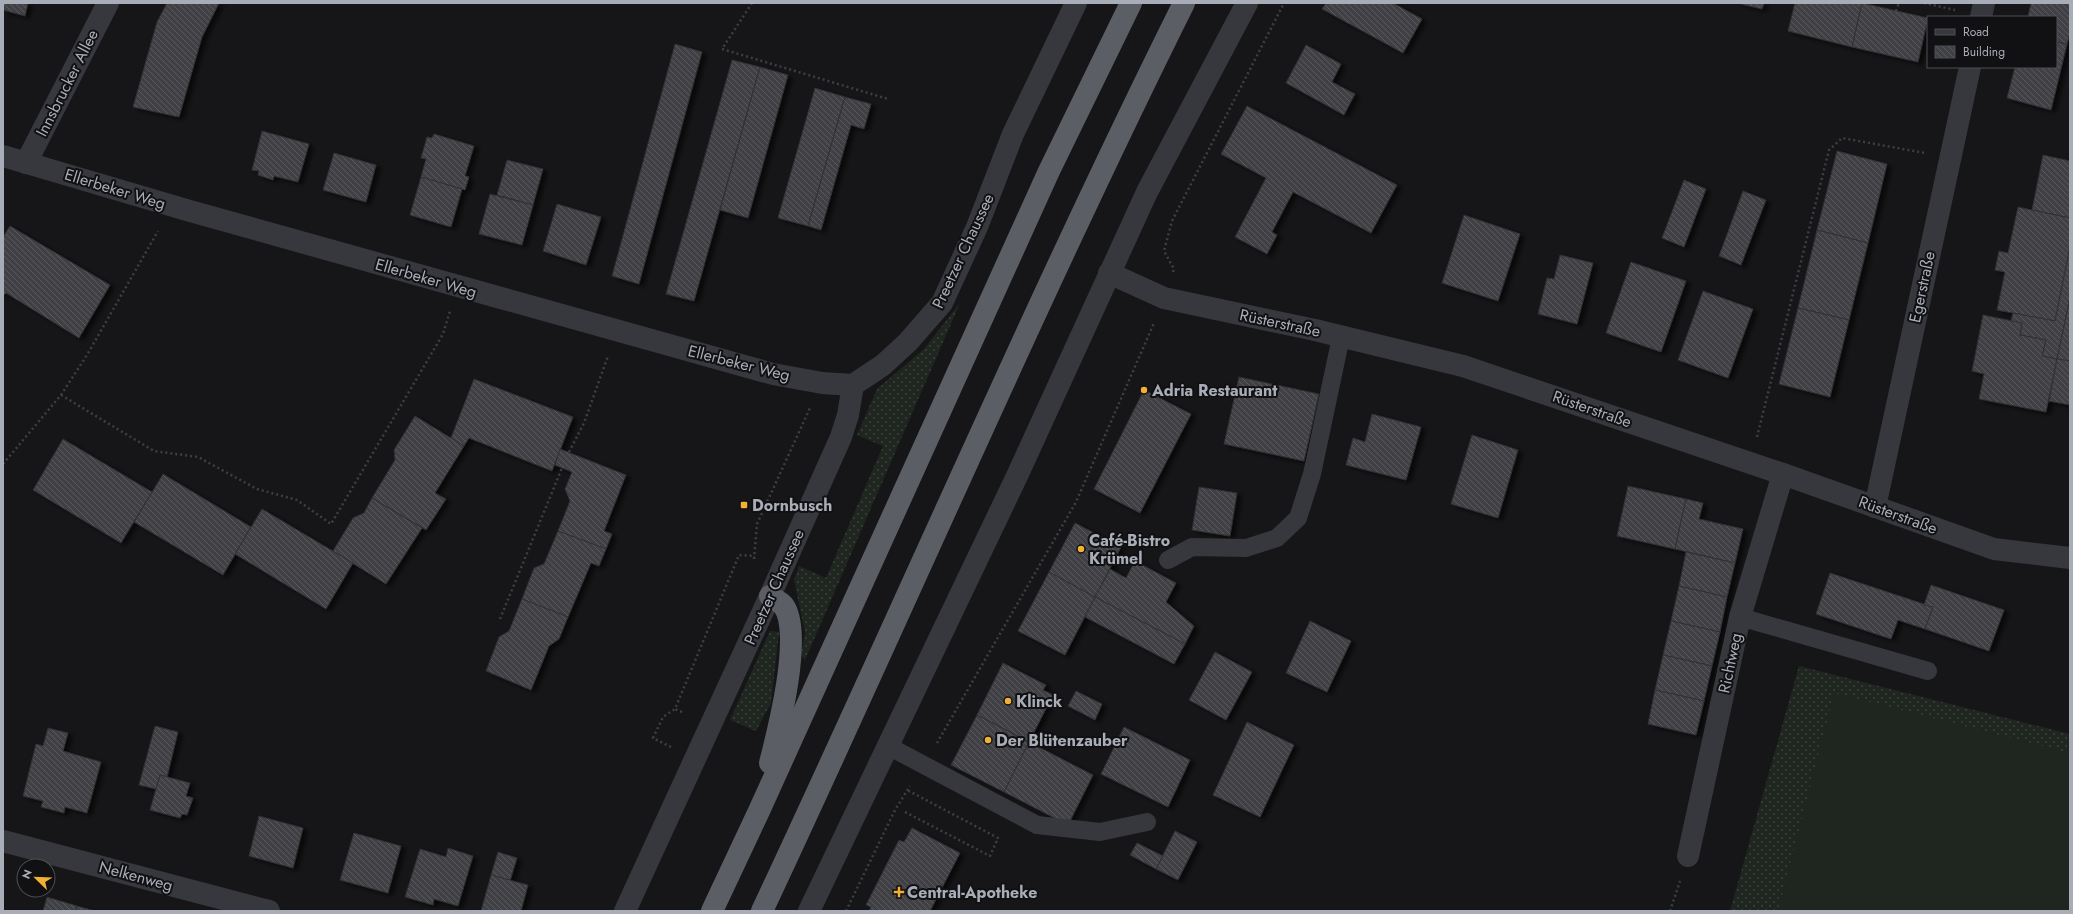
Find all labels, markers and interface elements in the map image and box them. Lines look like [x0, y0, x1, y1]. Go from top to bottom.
legend [1927, 16, 2057, 68]
text: Road [1963, 23, 1989, 41]
street label: Innsbrucker Allee [30, 25, 104, 141]
text: Building [1963, 43, 2005, 61]
street label: Ellerbeker Weg [62, 163, 168, 215]
street label: Preetzer Chaussee [926, 190, 1000, 312]
street label: Egerstraße [1903, 249, 1941, 325]
street label: Ellerbeker Weg [373, 253, 479, 303]
street label: Rüsterstraße [1237, 303, 1323, 343]
street label: Ellerbeker Weg [686, 339, 792, 387]
place label: Adria Restaurant [1151, 379, 1278, 402]
marker: Adria Restaurant [1139, 385, 1149, 395]
street label: Rüsterstraße [1549, 385, 1635, 433]
street label: Rüsterstraße [1855, 490, 1941, 540]
place label: Dornbusch [752, 494, 832, 517]
marker: Dornbusch [739, 500, 749, 510]
street label: Preetzer Chaussee [738, 525, 810, 649]
place label: Café-Bistro Krümel [1089, 529, 1170, 570]
marker: Café-Bistro Krümel [1076, 544, 1086, 554]
street label: Richtweg [1712, 631, 1748, 695]
place label: Klinck [1016, 690, 1063, 713]
marker: Klinck [1003, 696, 1013, 706]
place label: Der Blütenzauber [996, 729, 1128, 752]
marker: Der Blütenzauber [983, 735, 993, 745]
street label: Nelkenweg [96, 855, 176, 897]
north arrow [16, 858, 56, 898]
text: N [18, 867, 36, 881]
place label: Central-Apotheke [907, 881, 1037, 904]
marker: Central-Apotheke [894, 887, 904, 897]

